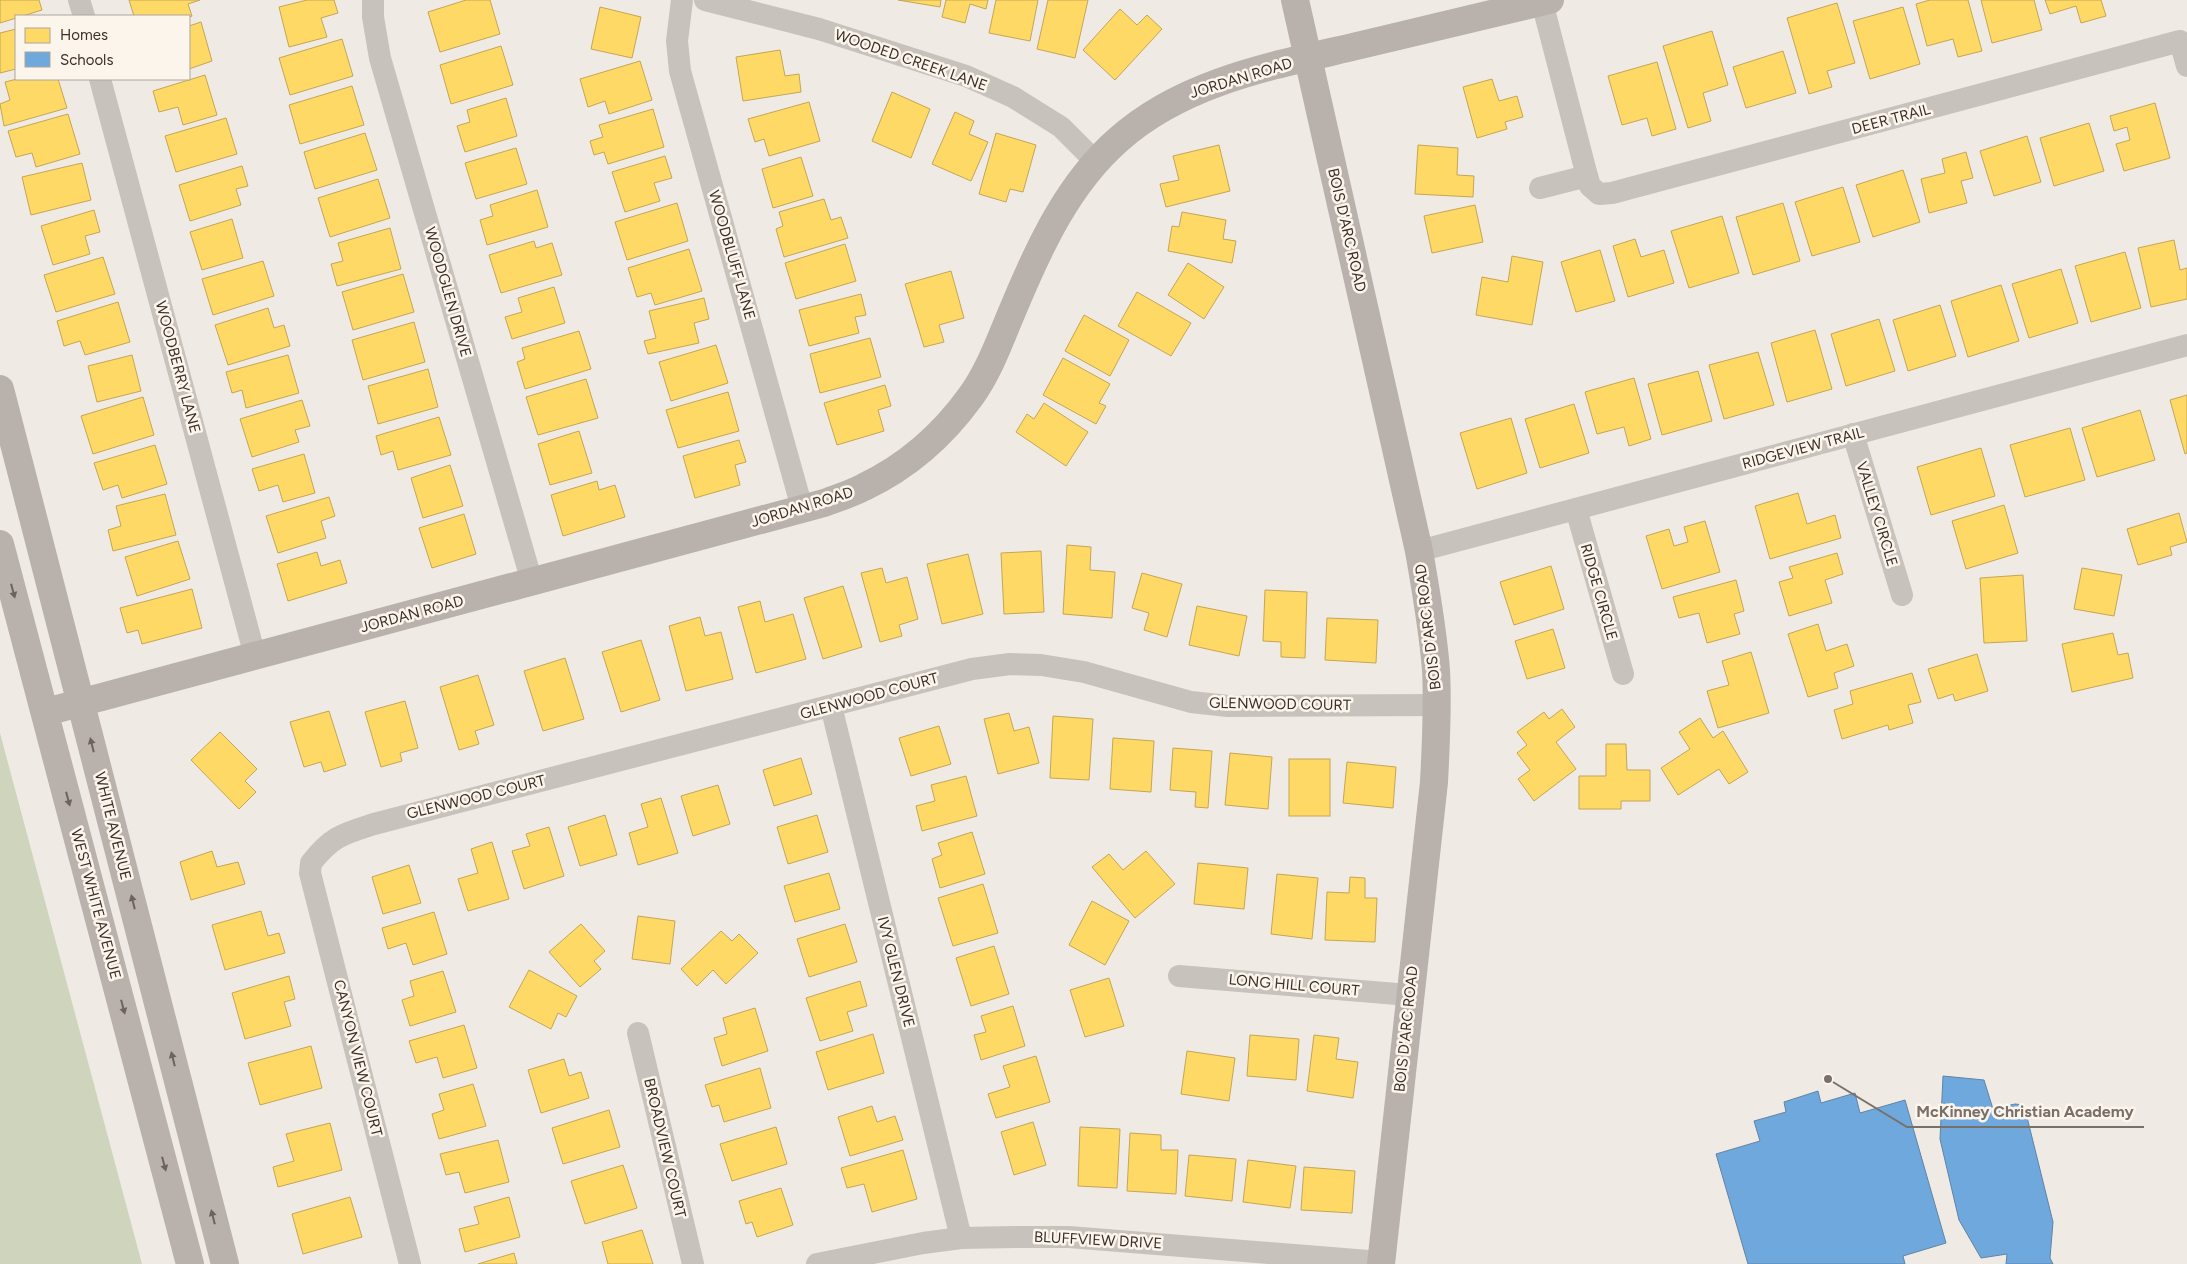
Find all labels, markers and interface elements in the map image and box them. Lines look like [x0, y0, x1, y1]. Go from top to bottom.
legend [15, 15, 190, 80]
street label: WOODED CREEK LANE [832, 25, 990, 95]
text: Homes [60, 26, 108, 44]
text: Schools [60, 51, 113, 69]
street label: JORDAN ROAD [1188, 54, 1294, 102]
street label: DEER TRAIL [1850, 100, 1933, 138]
street label: BOIS D'ARC ROAD [1324, 166, 1370, 294]
street label: WOODBLUFF LANE [705, 188, 759, 322]
street label: WOODGLEN DRIVE [421, 225, 475, 359]
street label: WOODBERRY LANE [152, 299, 204, 435]
street label: RIDGEVIEW TRAIL [1740, 423, 1866, 473]
street label: VALLEY CIRCLE [1852, 459, 1902, 569]
street label: JORDAN ROAD [749, 483, 855, 531]
street label: RIDGE CIRCLE [1577, 542, 1621, 642]
street label: BOIS D'ARC ROAD [1411, 563, 1445, 691]
one-way arrow [9, 583, 17, 598]
street label: JORDAN ROAD [358, 592, 466, 636]
street label: GLENWOOD COURT [798, 669, 941, 723]
street label: GLENWOOD COURT [1209, 694, 1352, 714]
one-way arrow [88, 737, 96, 752]
street label: WHITE AVENUE [91, 770, 135, 882]
street label: GLENWOOD COURT [405, 771, 548, 823]
one-way arrow [65, 791, 73, 806]
street label: WEST WHITE AVENUE [67, 827, 125, 981]
one-way arrow [128, 894, 136, 909]
street label: IVY GLEN DRIVE [874, 915, 918, 1029]
street label: BOIS D'ARC ROAD [1390, 965, 1422, 1093]
street label: LONG HILL COURT [1228, 970, 1361, 1000]
street label: CANYON VIEW COURT [330, 978, 386, 1139]
one-way arrow [119, 999, 127, 1014]
one-way arrow [169, 1052, 177, 1067]
street label: BROADVIEW COURT [640, 1076, 690, 1220]
callout: McKinney Christian Academy [1907, 1096, 2144, 1127]
text: McKinney Christian Academy [1916, 1102, 2134, 1121]
one-way arrow [160, 1156, 168, 1171]
one-way arrow [209, 1209, 217, 1224]
street label: BLUFFVIEW DRIVE [1033, 1228, 1163, 1252]

